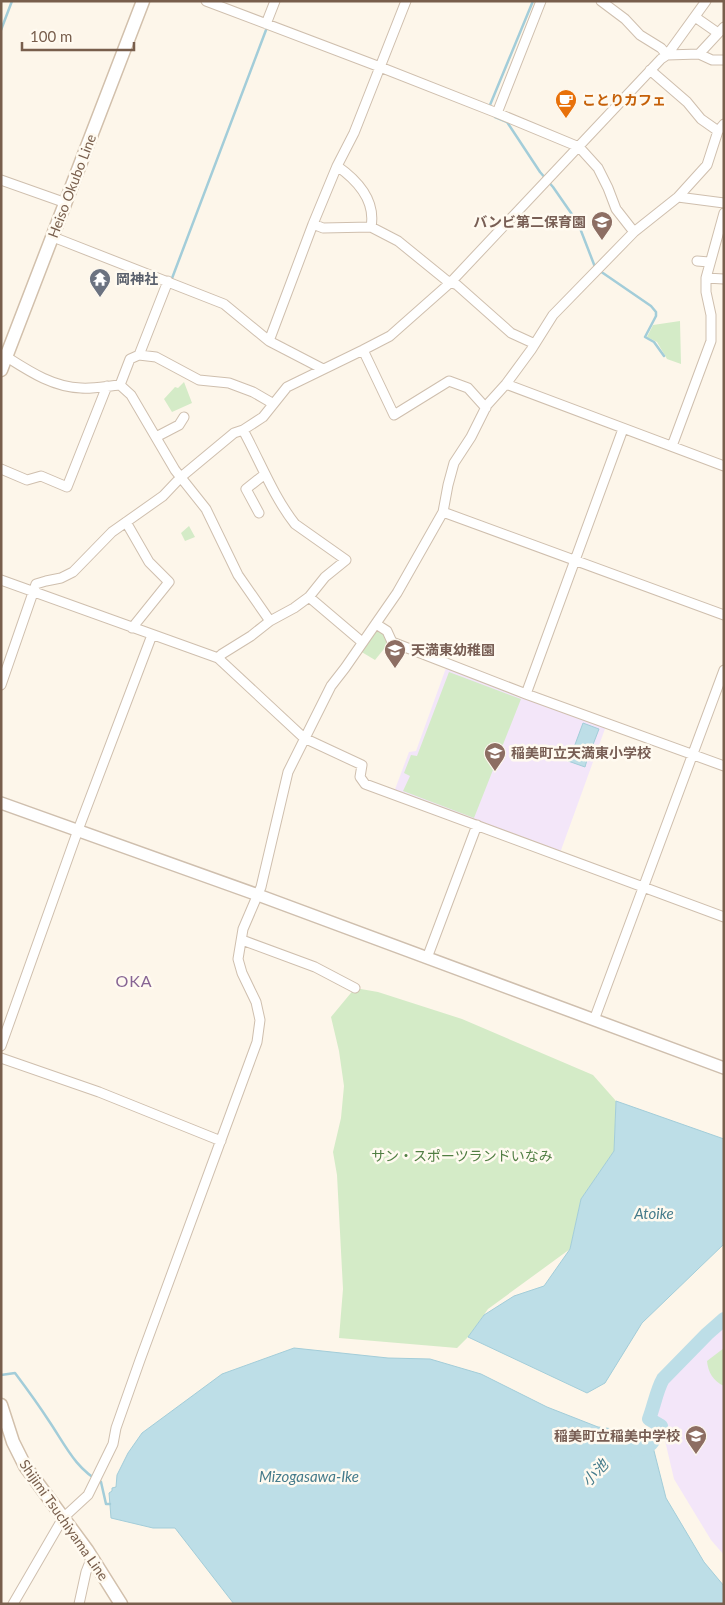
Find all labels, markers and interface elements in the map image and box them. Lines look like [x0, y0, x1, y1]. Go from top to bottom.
scale bar [22, 20, 135, 52]
text: 100 m [30, 27, 72, 45]
cafe icon: ことりカフェ [554, 88, 578, 119]
place label: ことりカフェ [582, 91, 666, 108]
street label: Heiso Okubo Line [44, 131, 99, 240]
school or university icon: バンビ第二保育園 [590, 210, 614, 241]
place label: バンビ第二保育園 [473, 213, 586, 230]
temple icon: 岡神社 [88, 267, 112, 298]
place label: 岡神社 [116, 270, 158, 287]
school or university icon: 天満東幼稚園 [383, 638, 407, 669]
place label: 天満東幼稚園 [411, 641, 495, 658]
school or university icon: 稲美町立天満東小学校 [483, 741, 507, 772]
place label: 稲美町立天満東小学校 [511, 744, 651, 761]
district label: OKA [115, 971, 153, 990]
park label: サン・スポーツランドいなみ [371, 1147, 553, 1164]
water label: Atoike [633, 1204, 674, 1222]
school or university icon: 稲美町立稲美中学校 [684, 1424, 708, 1455]
place label: 稲美町立稲美中学校 [554, 1427, 680, 1444]
water label: 小池 [577, 1454, 612, 1489]
street label: Shijimi Tsuchiyama Line [16, 1456, 113, 1583]
water label: Mizogasawa-Ike [259, 1467, 359, 1485]

